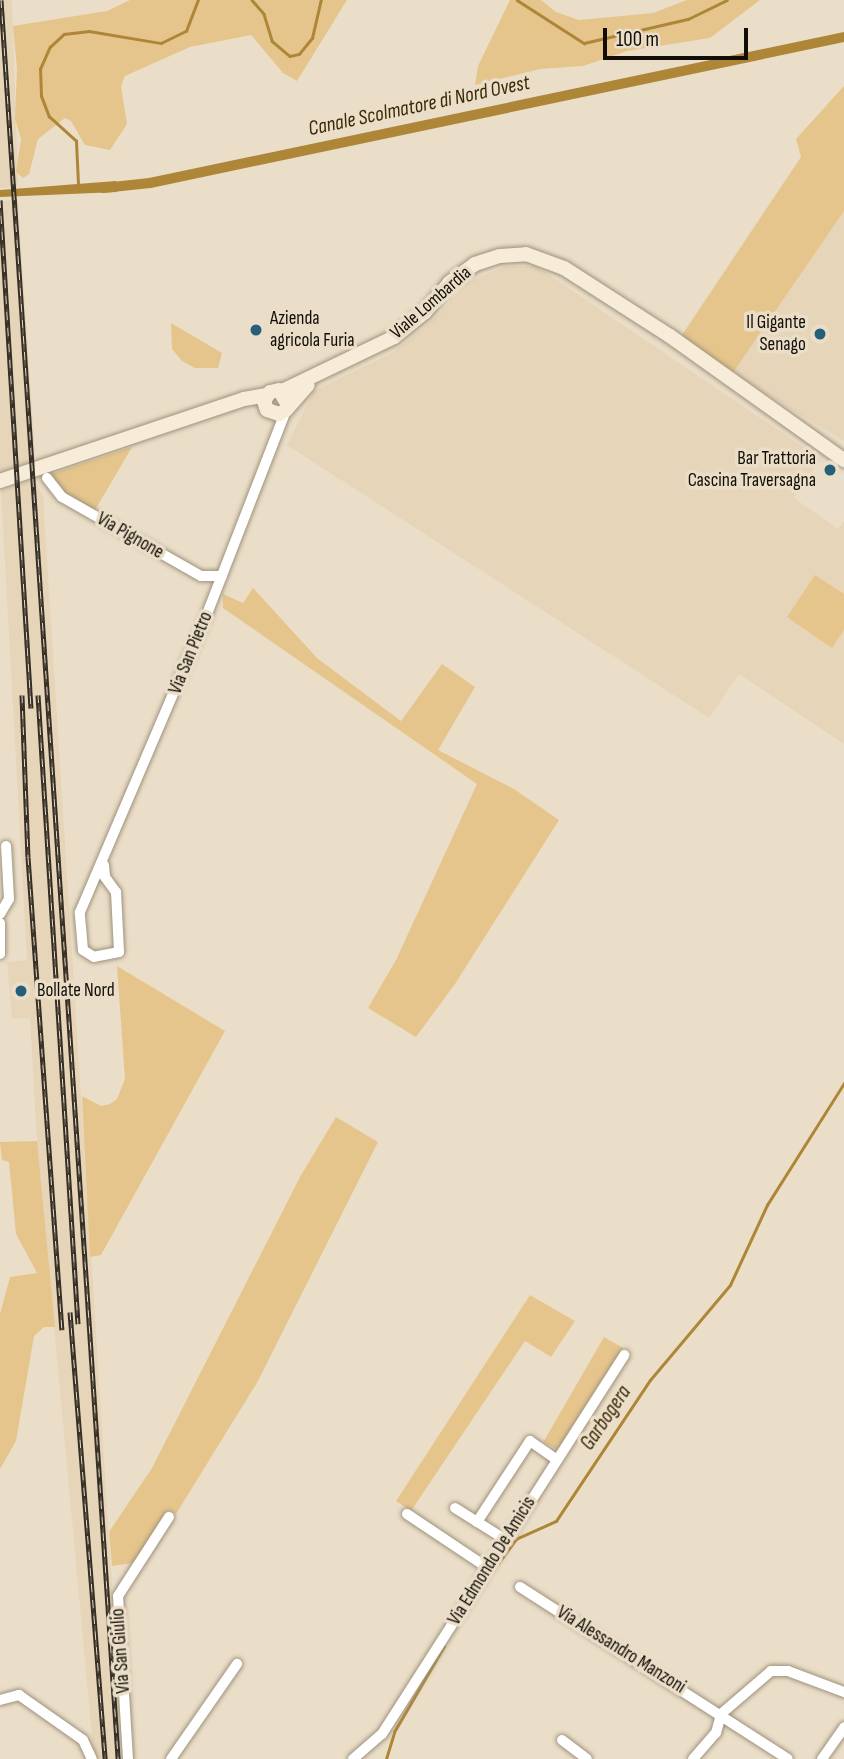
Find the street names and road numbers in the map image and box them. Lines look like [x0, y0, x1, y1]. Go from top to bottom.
street label: Viale Lombardia [386, 262, 476, 344]
street label: Via Pignone [93, 508, 167, 564]
street label: Via San Pietro [164, 608, 218, 698]
street label: Via Edmondo De Amicis [443, 1493, 541, 1629]
street label: Via Alessandro Manzoni [552, 1601, 690, 1699]
street label: Via San Giulio [107, 1608, 135, 1694]

